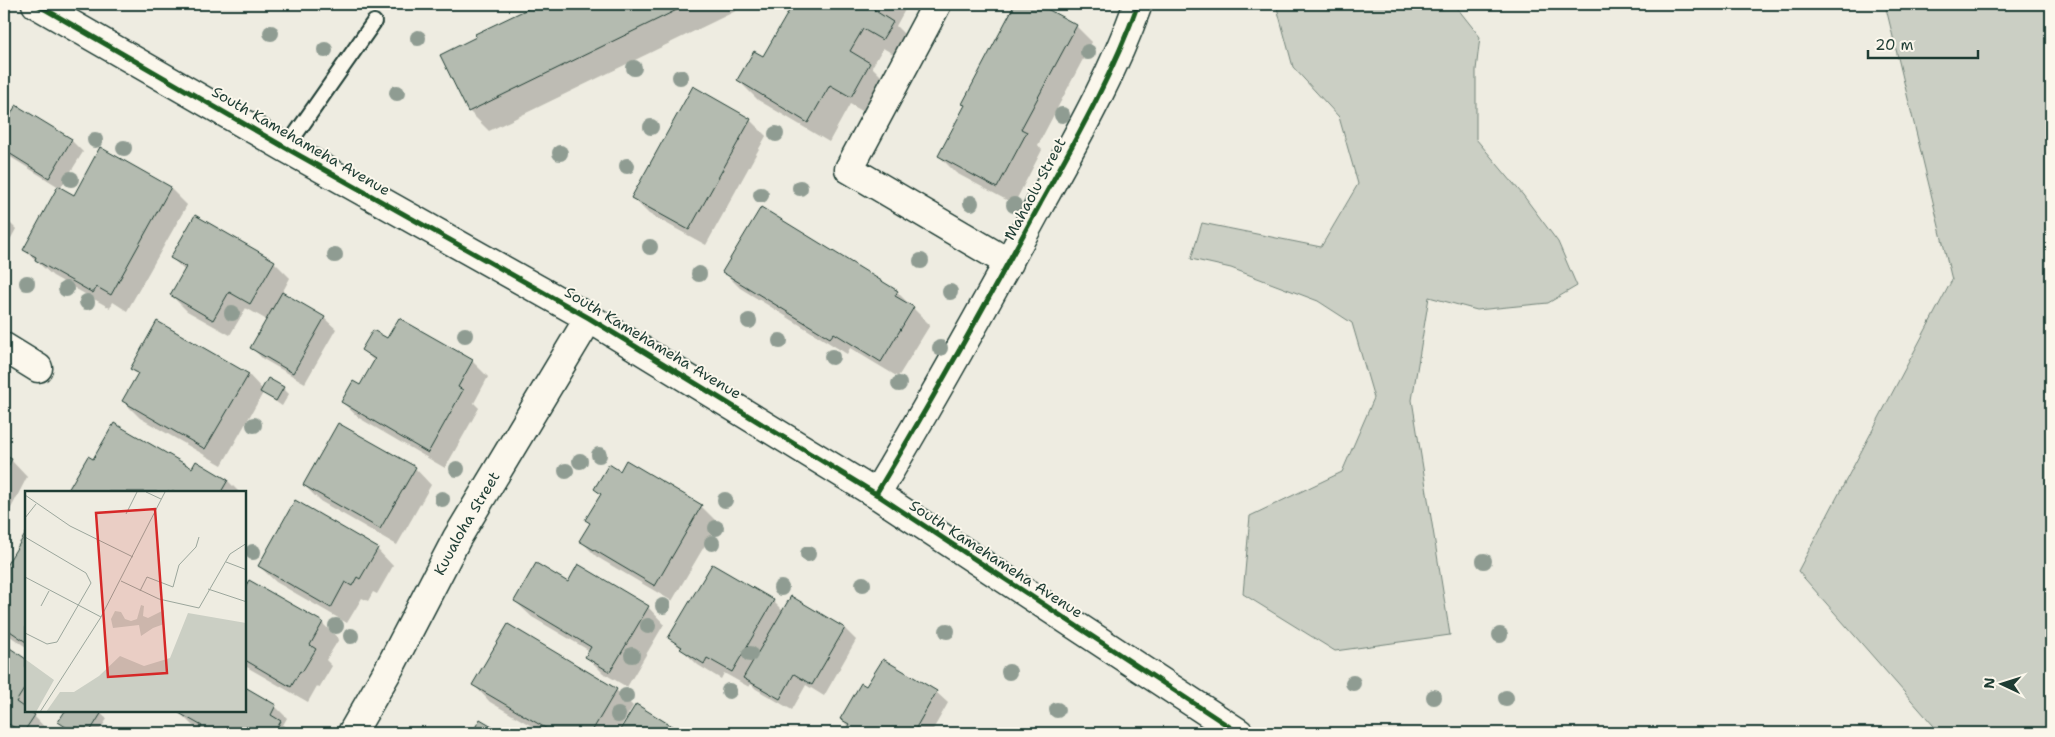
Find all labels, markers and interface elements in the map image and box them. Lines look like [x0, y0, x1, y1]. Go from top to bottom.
scale bar [1868, 28, 1978, 60]
text: 20 m [1875, 35, 1914, 55]
street label: South Kamehameha Avenue [208, 82, 394, 200]
street label: Mahaolu Street [1000, 134, 1070, 244]
street label: South Kamehameha Avenue [561, 282, 745, 404]
street label: Kuualoha Street [429, 468, 505, 579]
inset map [25, 491, 246, 712]
street label: South Kamehameha Avenue [906, 495, 1086, 623]
north arrow [1978, 660, 2028, 710]
text: N [1980, 677, 1998, 689]

